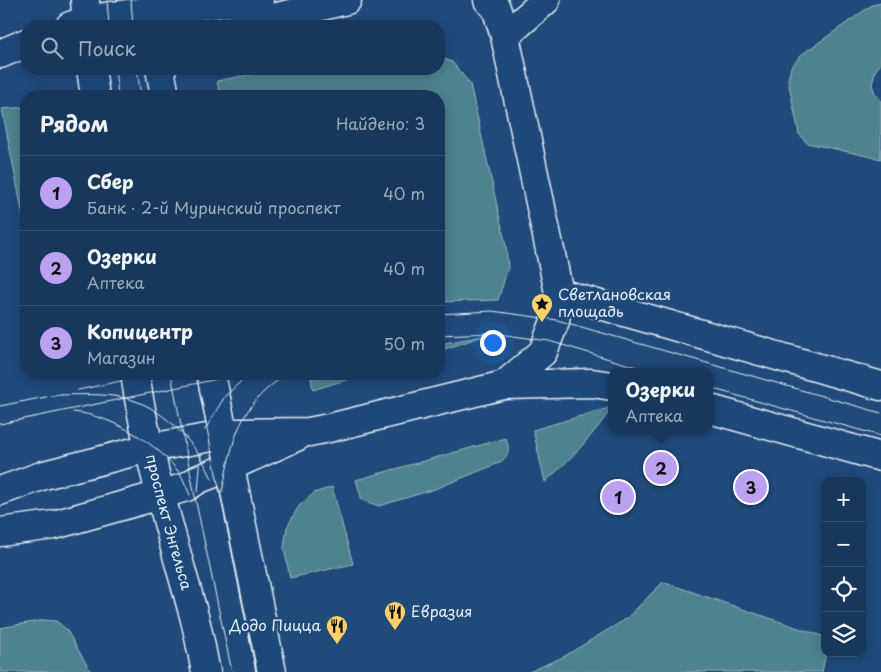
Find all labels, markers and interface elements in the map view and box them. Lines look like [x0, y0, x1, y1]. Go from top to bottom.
search box [20, 20, 445, 75]
icon: search [38, 34, 66, 62]
text: Поиск [78, 34, 136, 62]
text: Рядом [40, 107, 108, 139]
text: Найдено: 3 [336, 111, 425, 135]
text: Сбер [87, 167, 134, 195]
text: 1 [52, 181, 60, 205]
text: 40 m [383, 181, 425, 205]
text: Банк · 2-й Муринский проспект [87, 195, 340, 219]
text: Озерки [87, 242, 157, 270]
text: 2 [50, 256, 62, 280]
text: 40 m [383, 256, 425, 280]
text: Аптека [87, 270, 144, 294]
place label: Светлановская площадь [558, 282, 671, 322]
place icon: Светлановская площадь [530, 292, 554, 323]
text: Копицентр [87, 317, 193, 345]
your location [480, 330, 506, 356]
text: 3 [51, 331, 61, 355]
text: 50 m [384, 331, 425, 355]
text: Магазин [87, 345, 156, 369]
popup [608, 368, 713, 433]
text: Озерки [626, 375, 695, 403]
text: Аптека [626, 403, 683, 427]
pin: 2 [645, 449, 677, 487]
street label: проспект Энгельса [141, 452, 199, 593]
pin: 3 [735, 468, 767, 506]
map controls [821, 477, 866, 657]
button: + [821, 477, 866, 522]
pin: 1 [602, 478, 634, 516]
button: − [821, 522, 866, 567]
button: locate [821, 567, 866, 612]
place label: Евразия [411, 599, 472, 622]
restaurant icon: Евразия [383, 600, 407, 631]
button: layers [821, 612, 866, 657]
place label: Додо Пицца [229, 613, 322, 636]
restaurant icon: Додо Пицца [325, 614, 349, 645]

